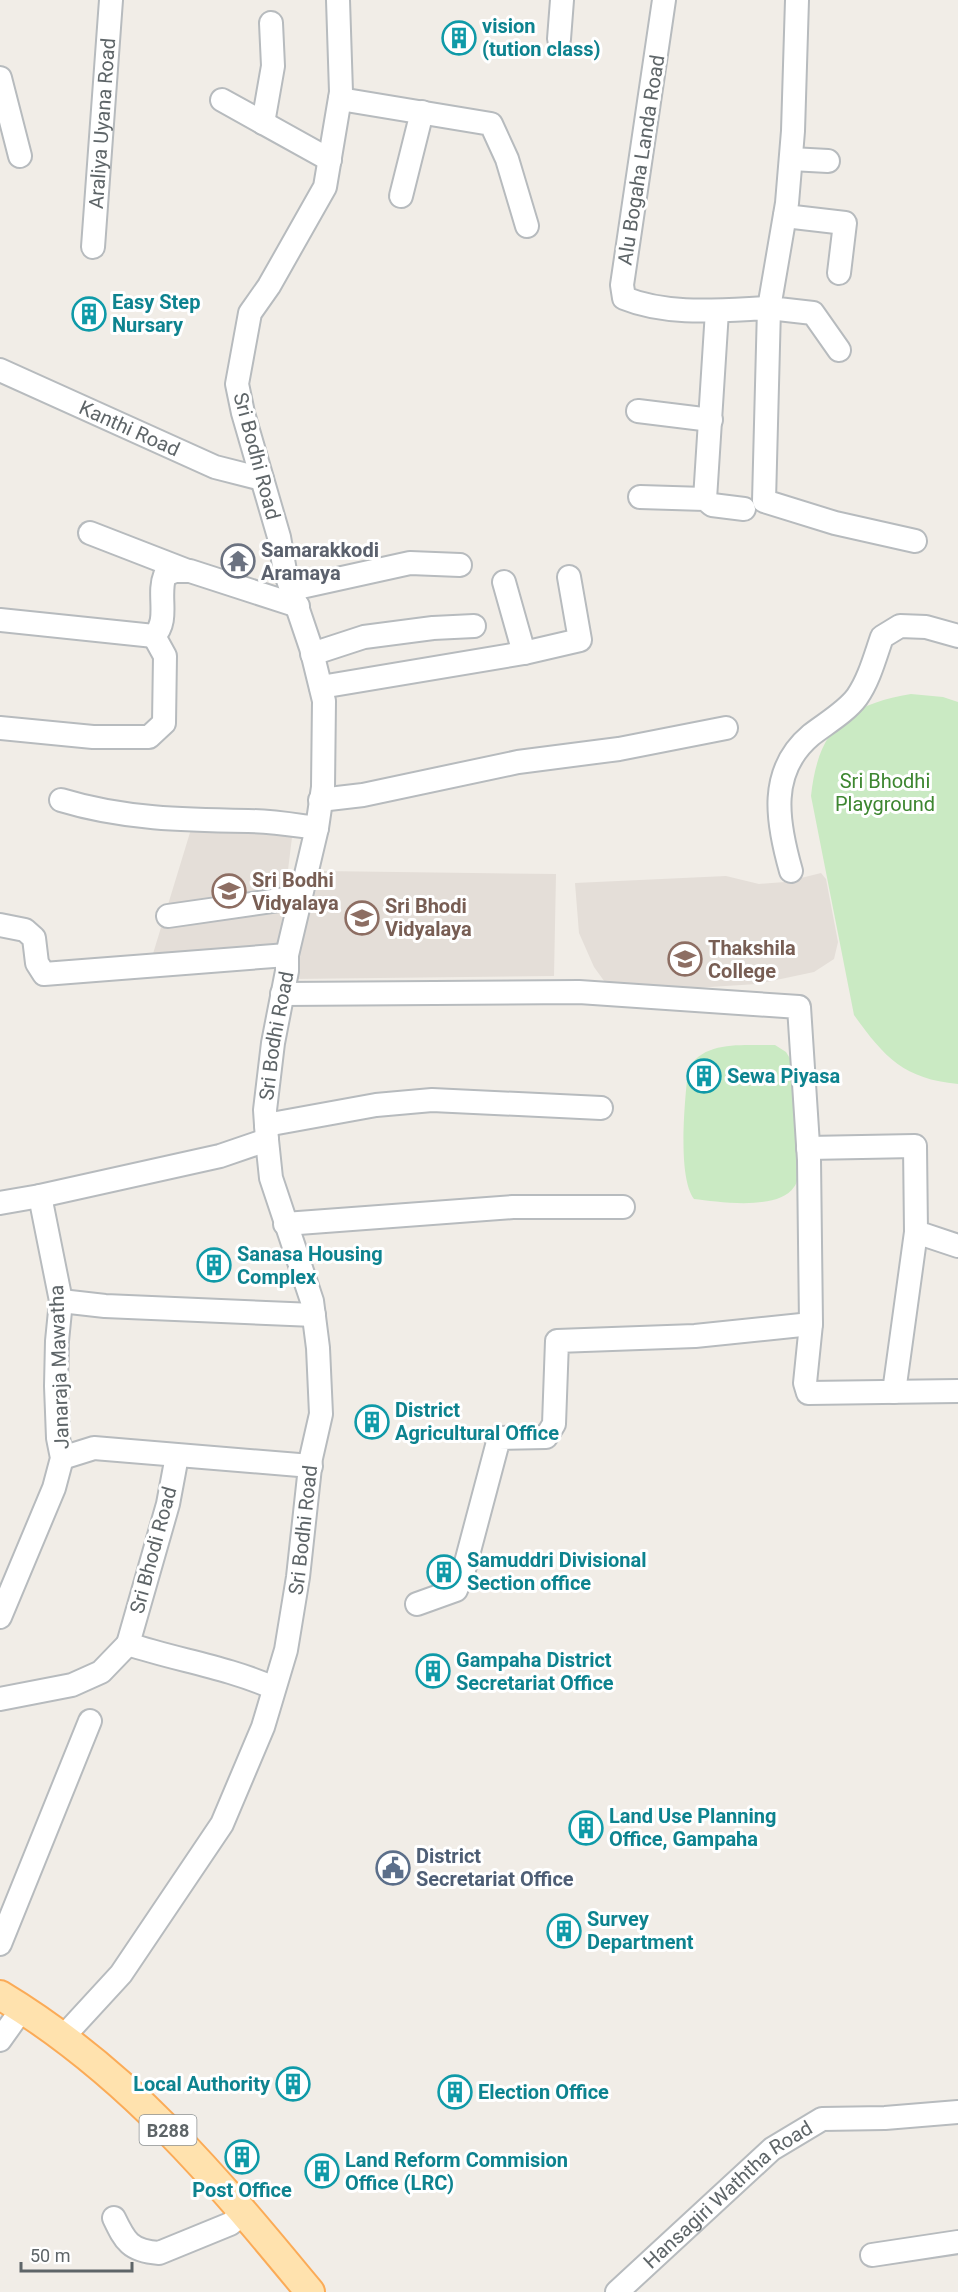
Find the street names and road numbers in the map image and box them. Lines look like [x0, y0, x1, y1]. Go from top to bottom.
street label: Araliya Uyana Road [84, 37, 120, 210]
street label: Alu Bogaha Landa Road [613, 53, 669, 267]
street label: Sri Bodhi Road [229, 390, 285, 522]
street label: Kanthi Road [75, 395, 184, 462]
street label: Sri Bodhi Road [254, 969, 299, 1102]
street label: Janaraja Mawatha [44, 1284, 74, 1450]
street label: Sri Bodhi Road [283, 1464, 322, 1597]
street label: Sri Bhodi Road [125, 1484, 181, 1616]
road number: B288 [140, 2115, 196, 2145]
street label: Hansagiri Waththa Road [638, 2116, 817, 2273]

